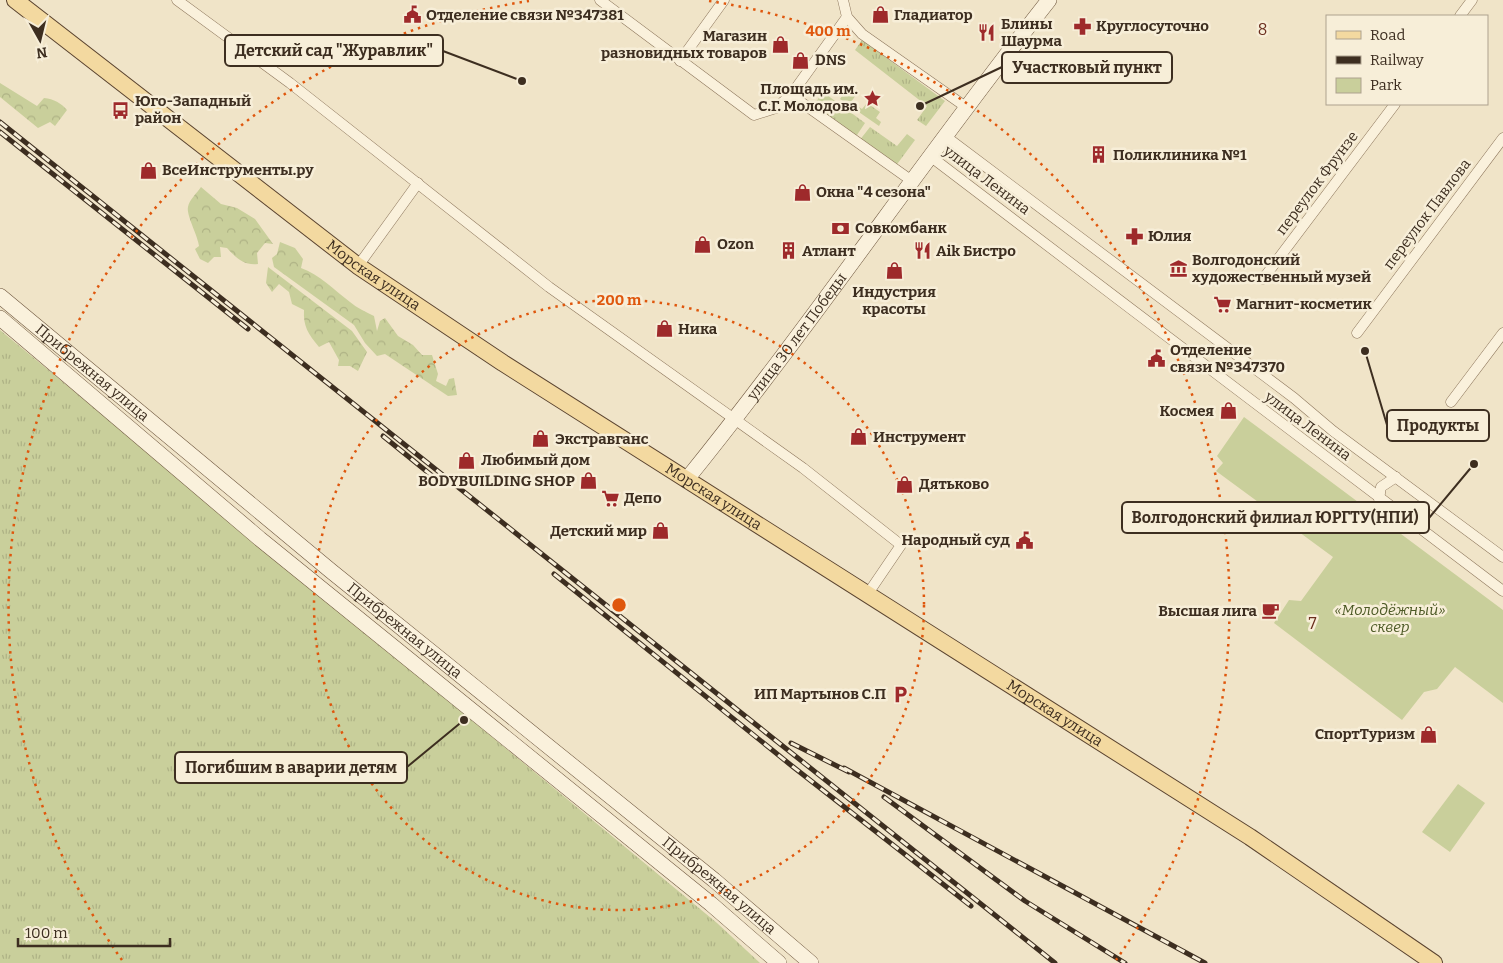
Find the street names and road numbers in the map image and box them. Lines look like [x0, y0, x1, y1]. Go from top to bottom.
street label: переулок Фрунзе [1272, 128, 1362, 238]
street label: улица Ленина [939, 141, 1034, 218]
street label: переулок Павлова [1380, 155, 1474, 273]
street label: Морская улица [323, 236, 424, 314]
street label: улица 30 лет Победы [743, 269, 850, 404]
street label: Прибрежная улица [32, 320, 153, 425]
street label: улица Ленина [1260, 387, 1355, 464]
street label: Морская улица [662, 459, 765, 534]
street label: Прибрежная улица [344, 579, 466, 682]
street label: Морская улица [1003, 676, 1106, 750]
street label: Прибрежная улица [659, 833, 780, 938]

